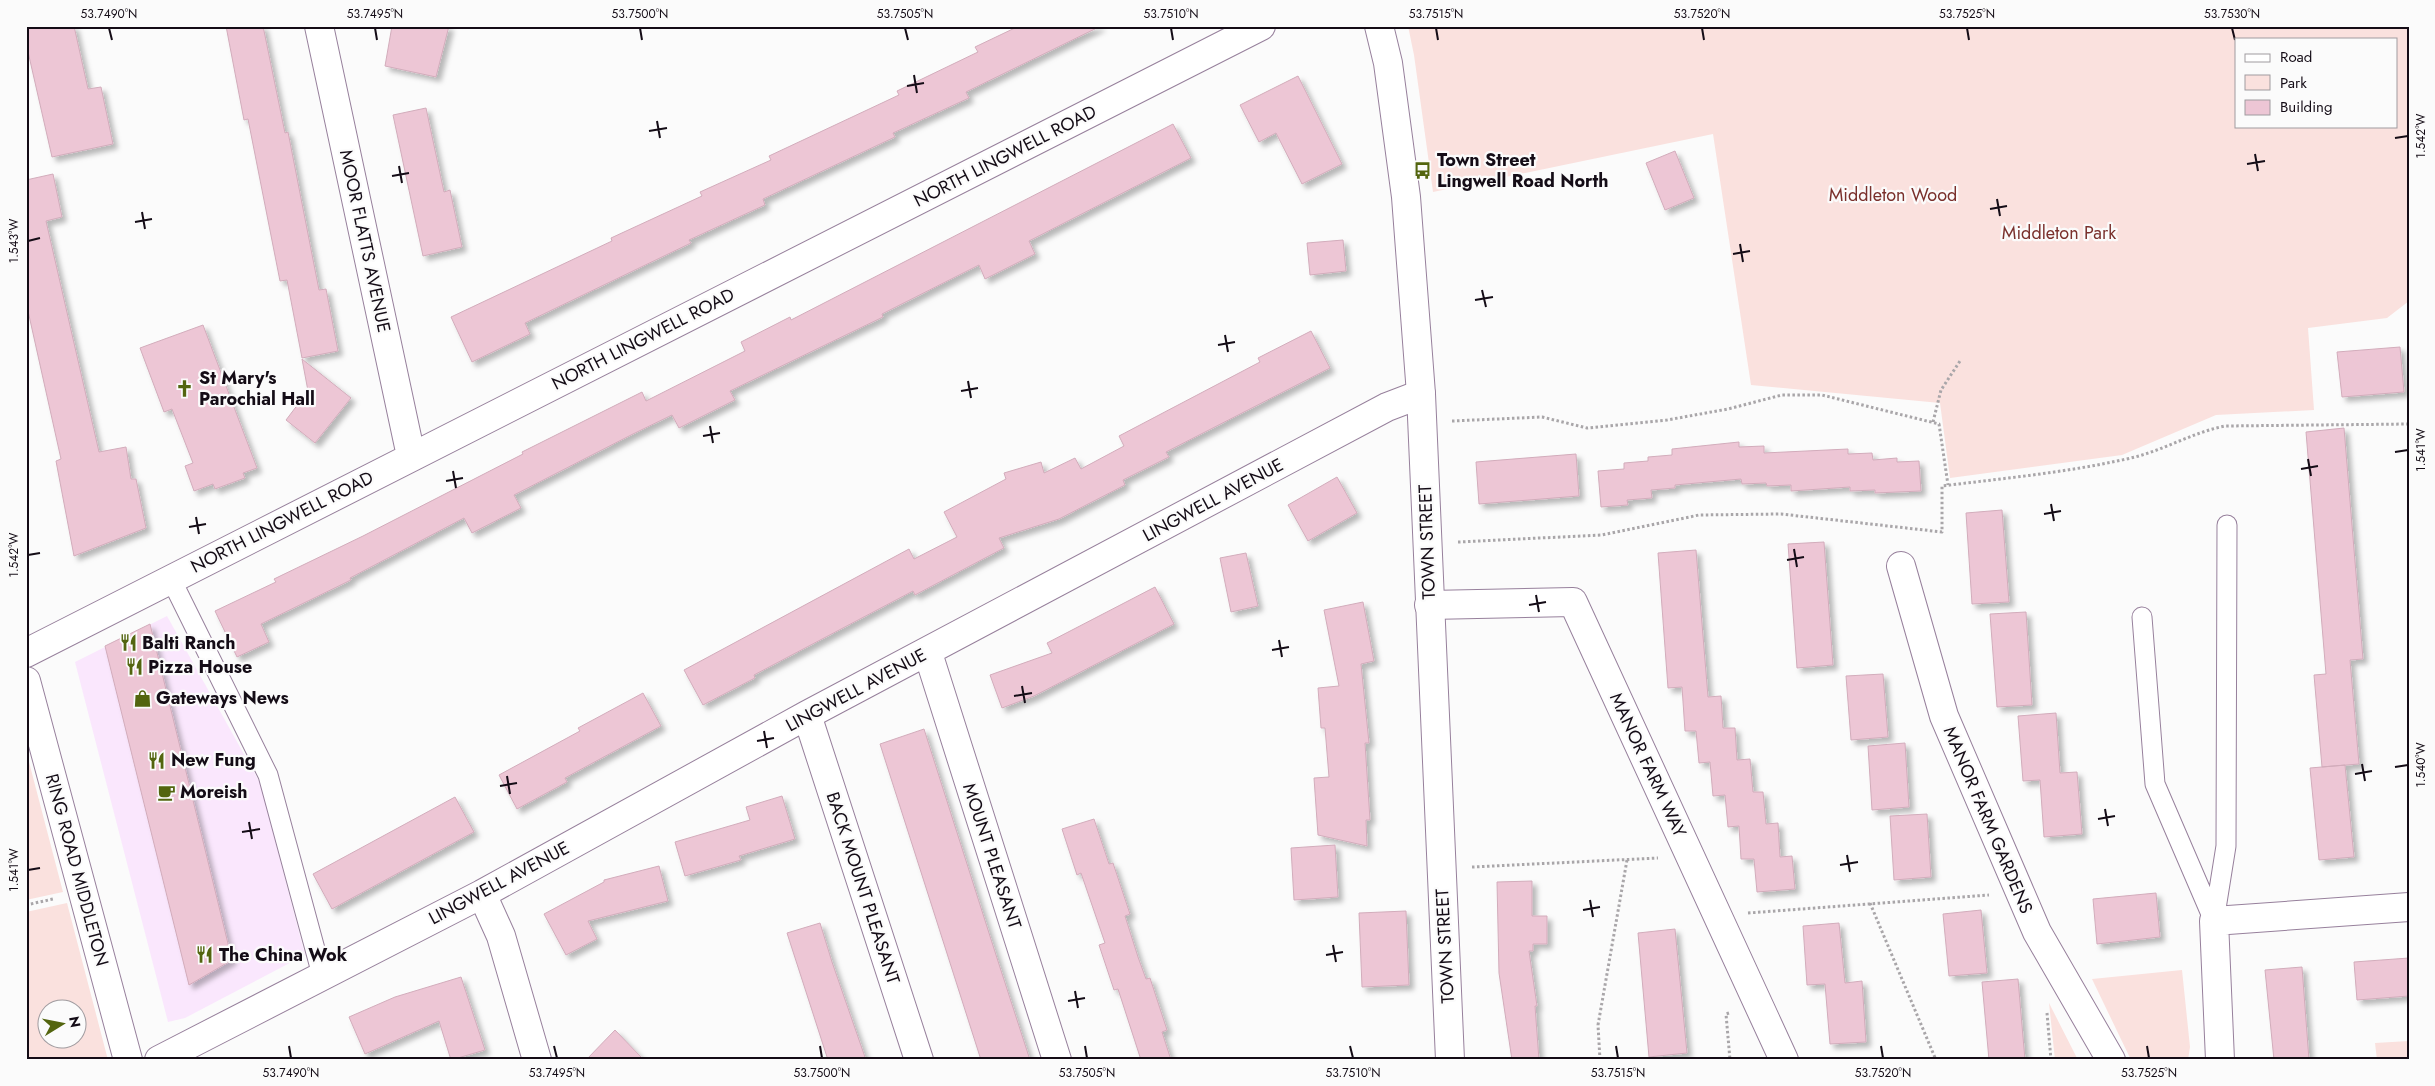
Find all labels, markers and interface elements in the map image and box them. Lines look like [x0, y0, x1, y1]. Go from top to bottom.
text: 53.7490°N [81, 5, 137, 23]
text: 53.7495°N [347, 5, 403, 23]
text: 53.7500°N [612, 5, 668, 23]
text: 53.7505°N [877, 5, 933, 23]
text: 53.7510°N [1143, 5, 1199, 23]
text: 53.7515°N [1409, 5, 1463, 23]
text: 53.7520°N [1674, 5, 1730, 23]
text: 53.7525°N [1939, 5, 1995, 23]
text: 53.7530°N [2204, 5, 2260, 23]
legend [2235, 38, 2398, 128]
text: Road [2280, 46, 2312, 68]
text: Park [2280, 72, 2307, 94]
text: Building [2280, 96, 2332, 118]
street label: NORTH LINGWELL ROAD [909, 99, 1101, 213]
text: 1.542°W [2412, 113, 2430, 158]
street label: MOOR FLATTS AVENUE [333, 147, 397, 335]
place label: Town Street Lingwell Road North [1437, 147, 1608, 194]
bus stop icon: Town Street Lingwell Road North [1413, 160, 1433, 180]
park label: Middleton Wood [1829, 182, 1957, 208]
text: 1.543°W [5, 219, 23, 263]
park label: Middleton Park [2002, 220, 2116, 246]
street label: NORTH LINGWELL ROAD [547, 282, 739, 396]
place label: St Mary's Parochial Hall [199, 365, 315, 412]
church icon: St Mary's Parochial Hall [175, 378, 195, 398]
text: 1.541°W [2412, 428, 2430, 472]
street label: LINGWELL AVENUE [1138, 452, 1288, 548]
street label: NORTH LINGWELL ROAD [186, 465, 378, 579]
street label: TOWN STREET [1412, 484, 1442, 600]
text: 1.542°W [5, 532, 23, 577]
place label: Balti Ranch [142, 630, 235, 656]
restaurant icon: Balti Ranch [118, 633, 138, 653]
street label: LINGWELL AVENUE [781, 642, 931, 738]
place label: Pizza House [148, 654, 252, 680]
restaurant icon: Pizza House [124, 657, 144, 677]
place label: Gateways News [156, 685, 289, 711]
shop icon: Gateways News [132, 688, 152, 708]
street label: MANOR FARM WAY [1603, 689, 1693, 842]
street label: MANOR FARM GARDENS [1937, 722, 2039, 918]
text: 1.540°W [2412, 742, 2430, 788]
place label: New Fung [171, 747, 256, 773]
restaurant icon: New Fung [147, 750, 167, 770]
street label: RING ROAD MIDDLETON [39, 771, 115, 969]
place label: Moreish [180, 779, 248, 805]
street label: MOUNT PLEASANT [956, 780, 1028, 933]
cafe icon: Moreish [156, 782, 176, 802]
street label: BACK MOUNT PLEASANT [820, 789, 907, 988]
street label: LINGWELL AVENUE [424, 835, 574, 931]
text: 1.541°W [5, 848, 23, 892]
street label: TOWN STREET [1429, 887, 1461, 1004]
place label: The China Wok [219, 942, 348, 968]
restaurant icon: The China Wok [195, 945, 215, 965]
north arrow [38, 998, 88, 1048]
text: N [64, 1015, 86, 1029]
text: 53.7490°N [263, 1064, 319, 1082]
text: 53.7495°N [529, 1064, 585, 1082]
text: 53.7500°N [794, 1064, 850, 1082]
text: 53.7505°N [1059, 1064, 1115, 1082]
text: 53.7510°N [1325, 1064, 1381, 1082]
text: 53.7515°N [1591, 1064, 1645, 1082]
text: 53.7520°N [1855, 1064, 1911, 1082]
text: 53.7525°N [2121, 1064, 2177, 1082]

